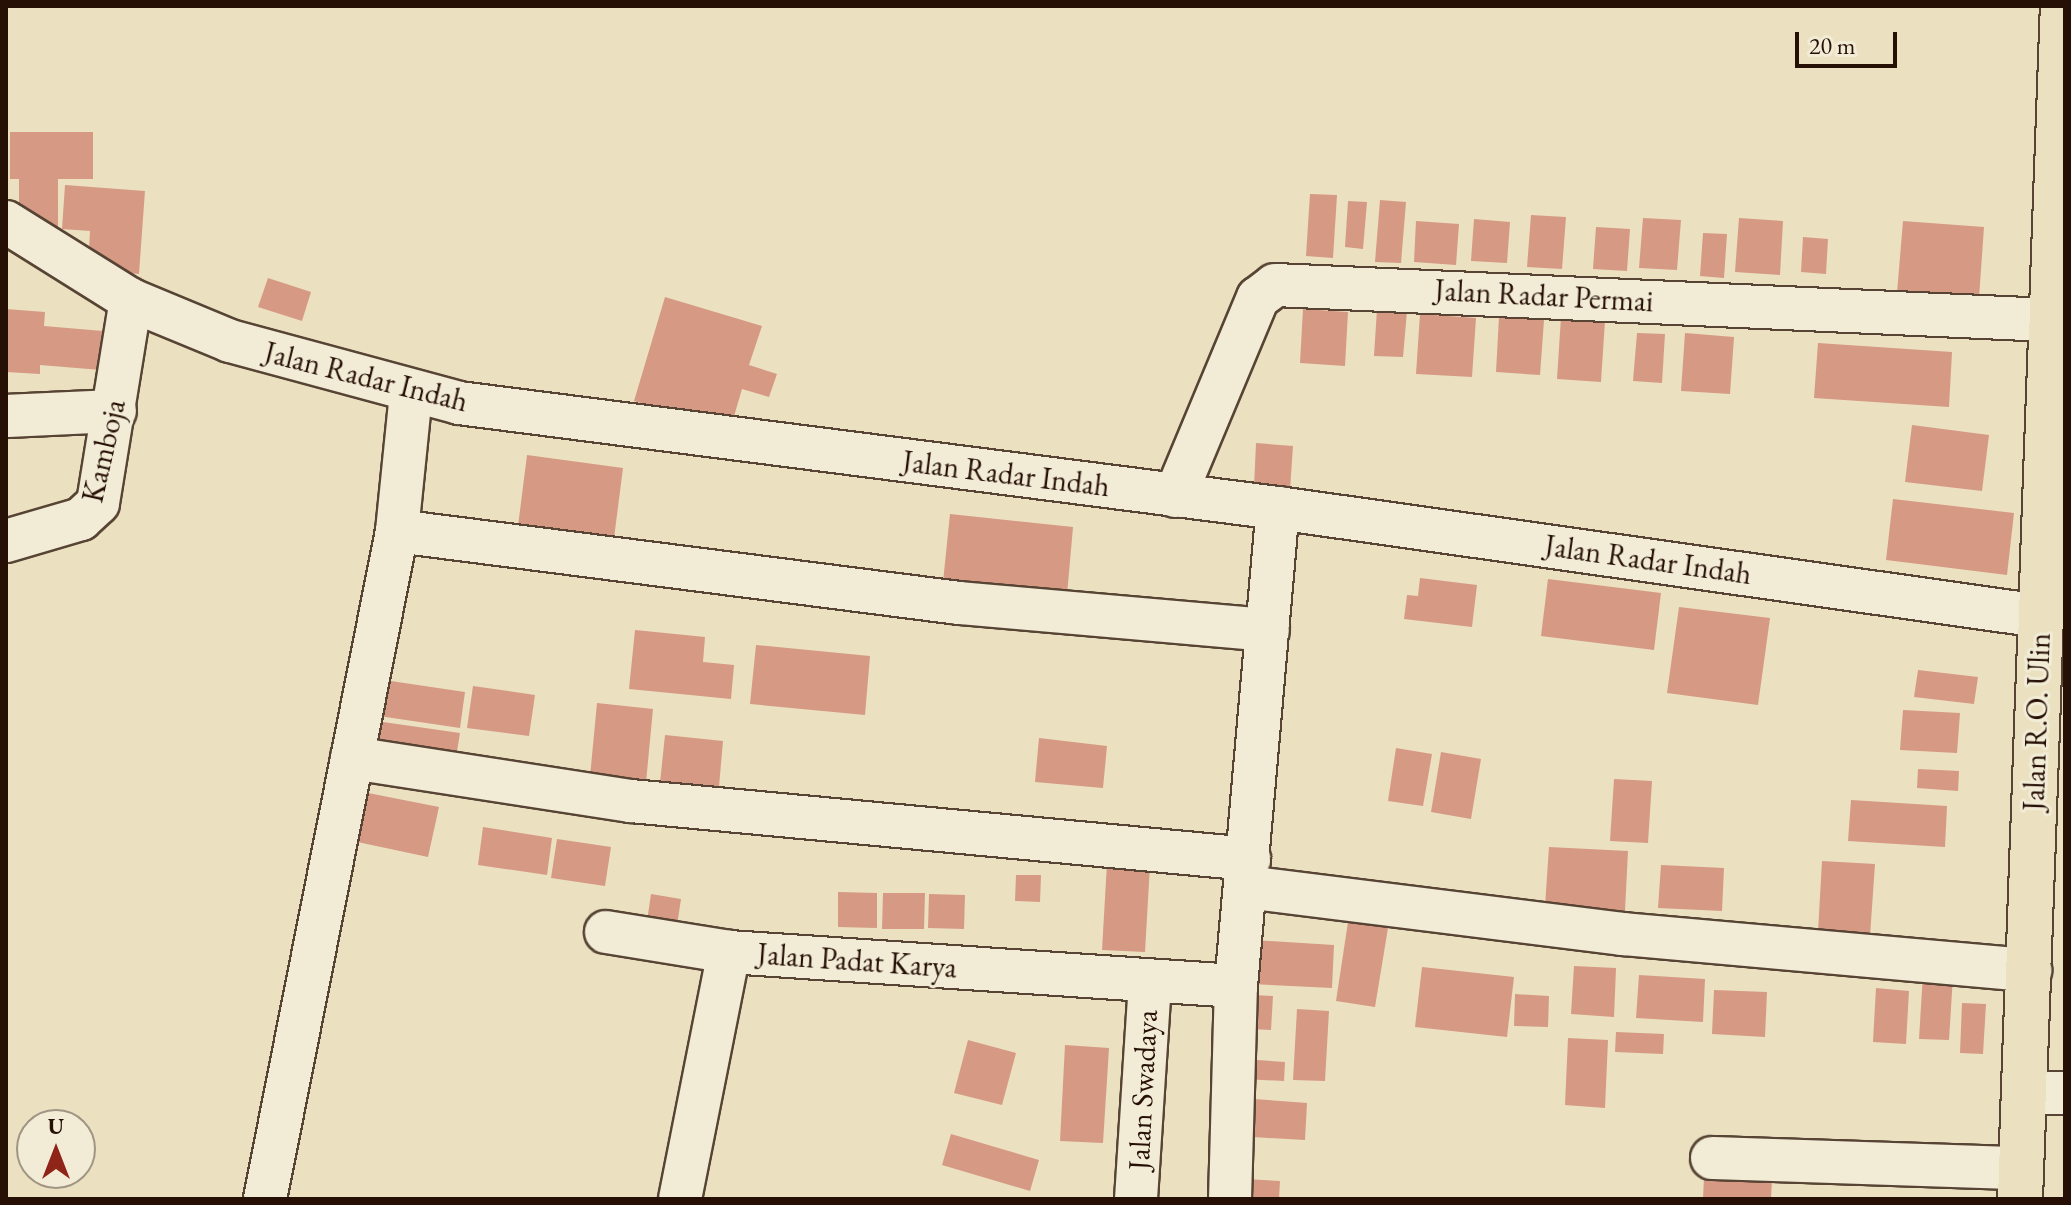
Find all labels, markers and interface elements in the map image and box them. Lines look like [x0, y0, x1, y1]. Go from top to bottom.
scale bar [1799, 16, 1901, 66]
text: 20 m [1809, 30, 1856, 61]
street label: Jalan Radar Permai [1434, 272, 1654, 320]
street label: Jalan Radar Indah [261, 334, 471, 420]
street label: Kamboja [75, 396, 133, 506]
street label: Jalan Radar Indah [900, 443, 1112, 505]
street label: Jalan Radar Indah [1542, 528, 1754, 592]
street label: Jalan R.O. Ulin [2016, 632, 2058, 812]
street label: Jalan Padat Karya [756, 936, 958, 986]
street label: Jalan Swadaya [1121, 1009, 1165, 1171]
north arrow [16, 1109, 96, 1189]
text: U [48, 1112, 64, 1141]

